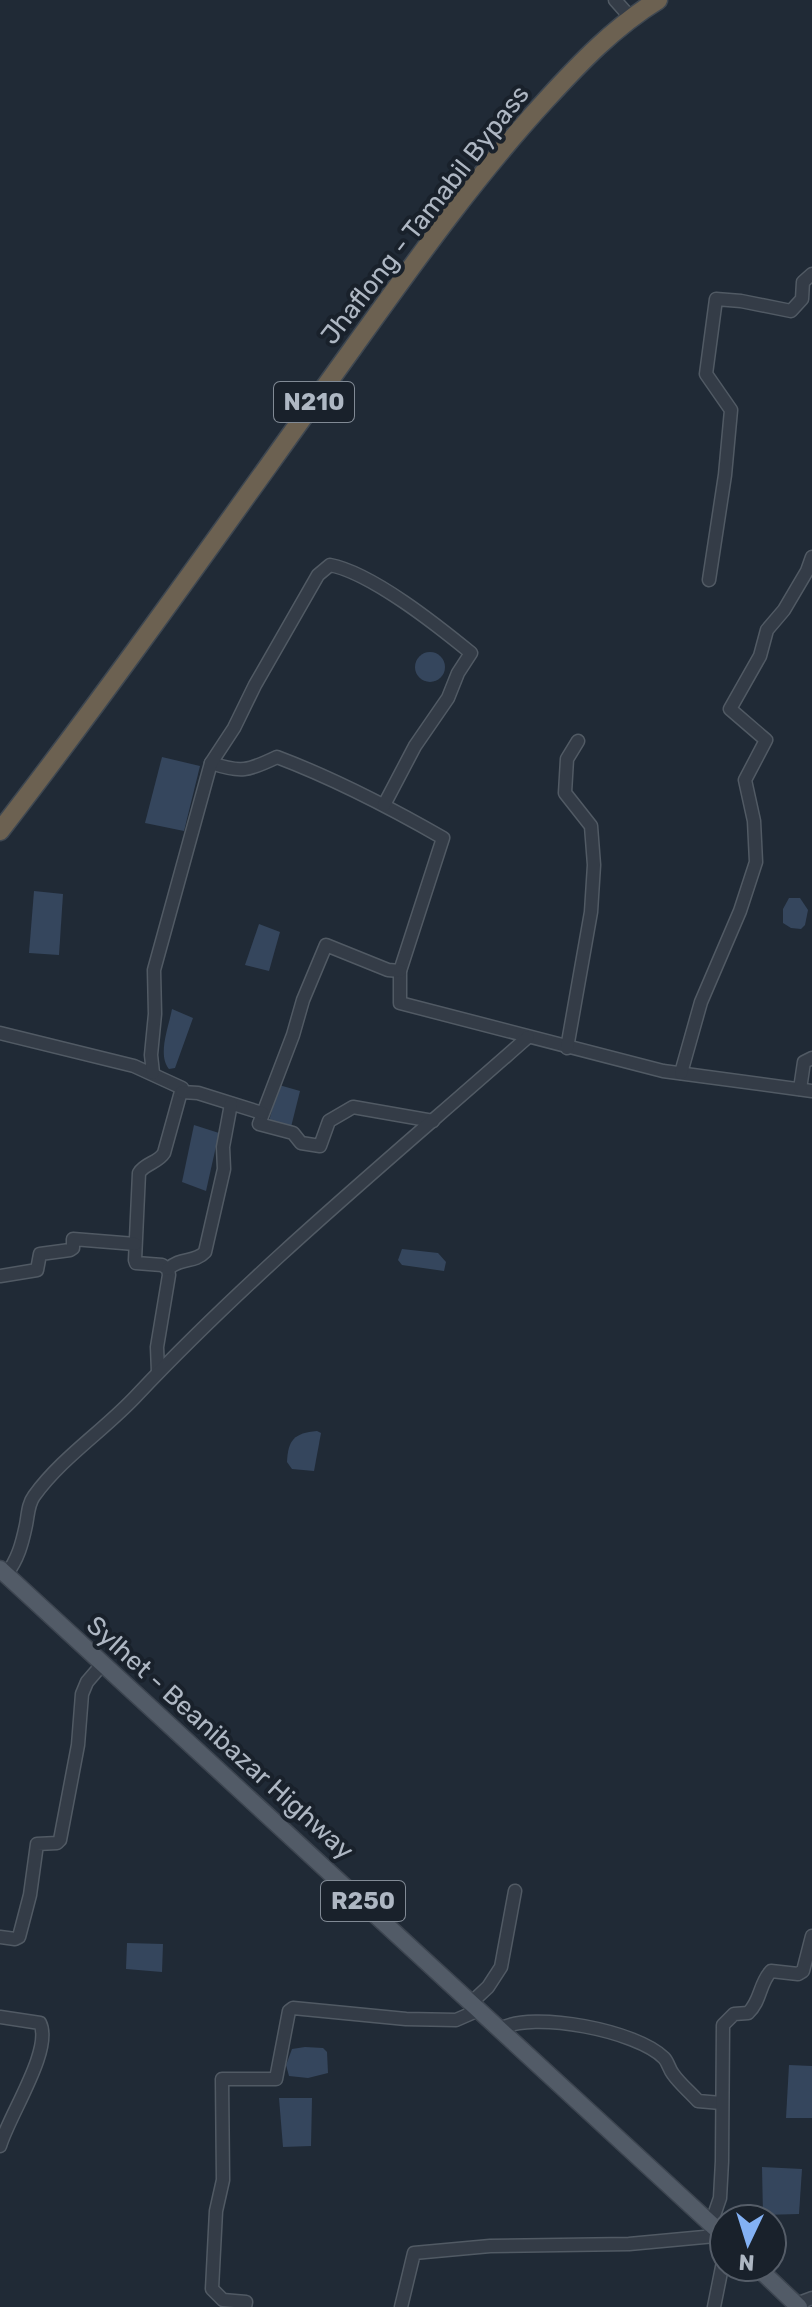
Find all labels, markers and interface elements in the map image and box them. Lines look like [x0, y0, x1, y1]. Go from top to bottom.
street label: Jhaflong - Tamabil Bypass [314, 79, 536, 351]
road number: N210 [274, 382, 354, 422]
street label: Sylhet - Beanibazar Highway [80, 1610, 360, 1866]
road number: R250 [321, 1881, 405, 1921]
north arrow [708, 2203, 788, 2283]
text: N [738, 2248, 755, 2276]

